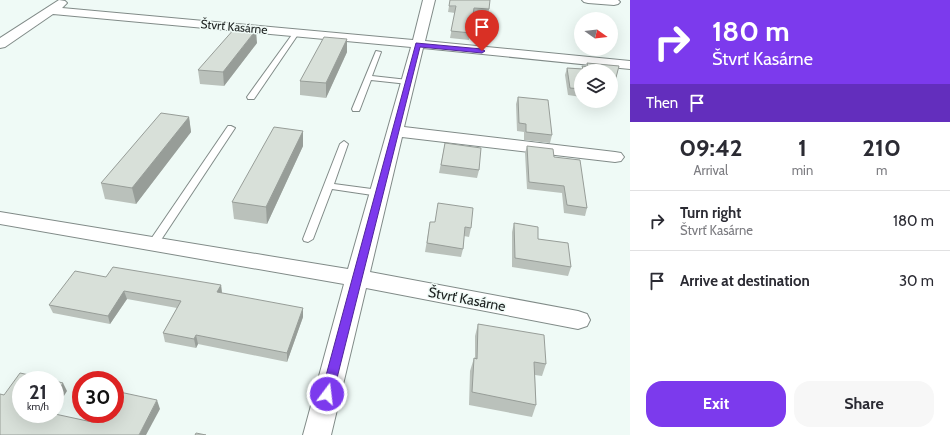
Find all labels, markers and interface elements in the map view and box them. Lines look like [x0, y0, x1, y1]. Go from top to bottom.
pin [465, 10, 499, 51]
north arrow [574, 12, 618, 56]
map controls [574, 12, 618, 108]
text: 180 m [712, 14, 790, 48]
street label: Štvrť Kasárne [200, 16, 268, 37]
icon: arrive [471, 16, 493, 38]
icon: right [646, 16, 698, 68]
text: Štvrť Kasárne [712, 48, 813, 70]
button: layers [574, 64, 618, 108]
icon: arrive [686, 92, 708, 114]
text: Then [646, 94, 678, 112]
text: 09:42 [679, 133, 743, 162]
text: 1 [798, 133, 807, 162]
text: 210 [862, 133, 901, 162]
text: Arrival [694, 162, 728, 178]
text: min [792, 162, 813, 178]
text: m [876, 162, 887, 178]
text: Turn right [680, 204, 741, 222]
icon: right [646, 210, 668, 232]
text: 180 m [893, 212, 934, 230]
text: Štvrť Kasárne [680, 222, 753, 238]
icon: arrive [646, 270, 668, 292]
text: Arrive at destination [680, 272, 810, 290]
text: 30 m [899, 272, 934, 290]
street label: Štvrť Kasárne [427, 283, 507, 315]
speed limit sign: 30 [72, 371, 124, 423]
position arrow [306, 373, 348, 415]
text: 21 [29, 380, 47, 404]
button: Exit [646, 381, 786, 427]
button: Share [794, 381, 934, 427]
text: km/h [27, 400, 49, 413]

